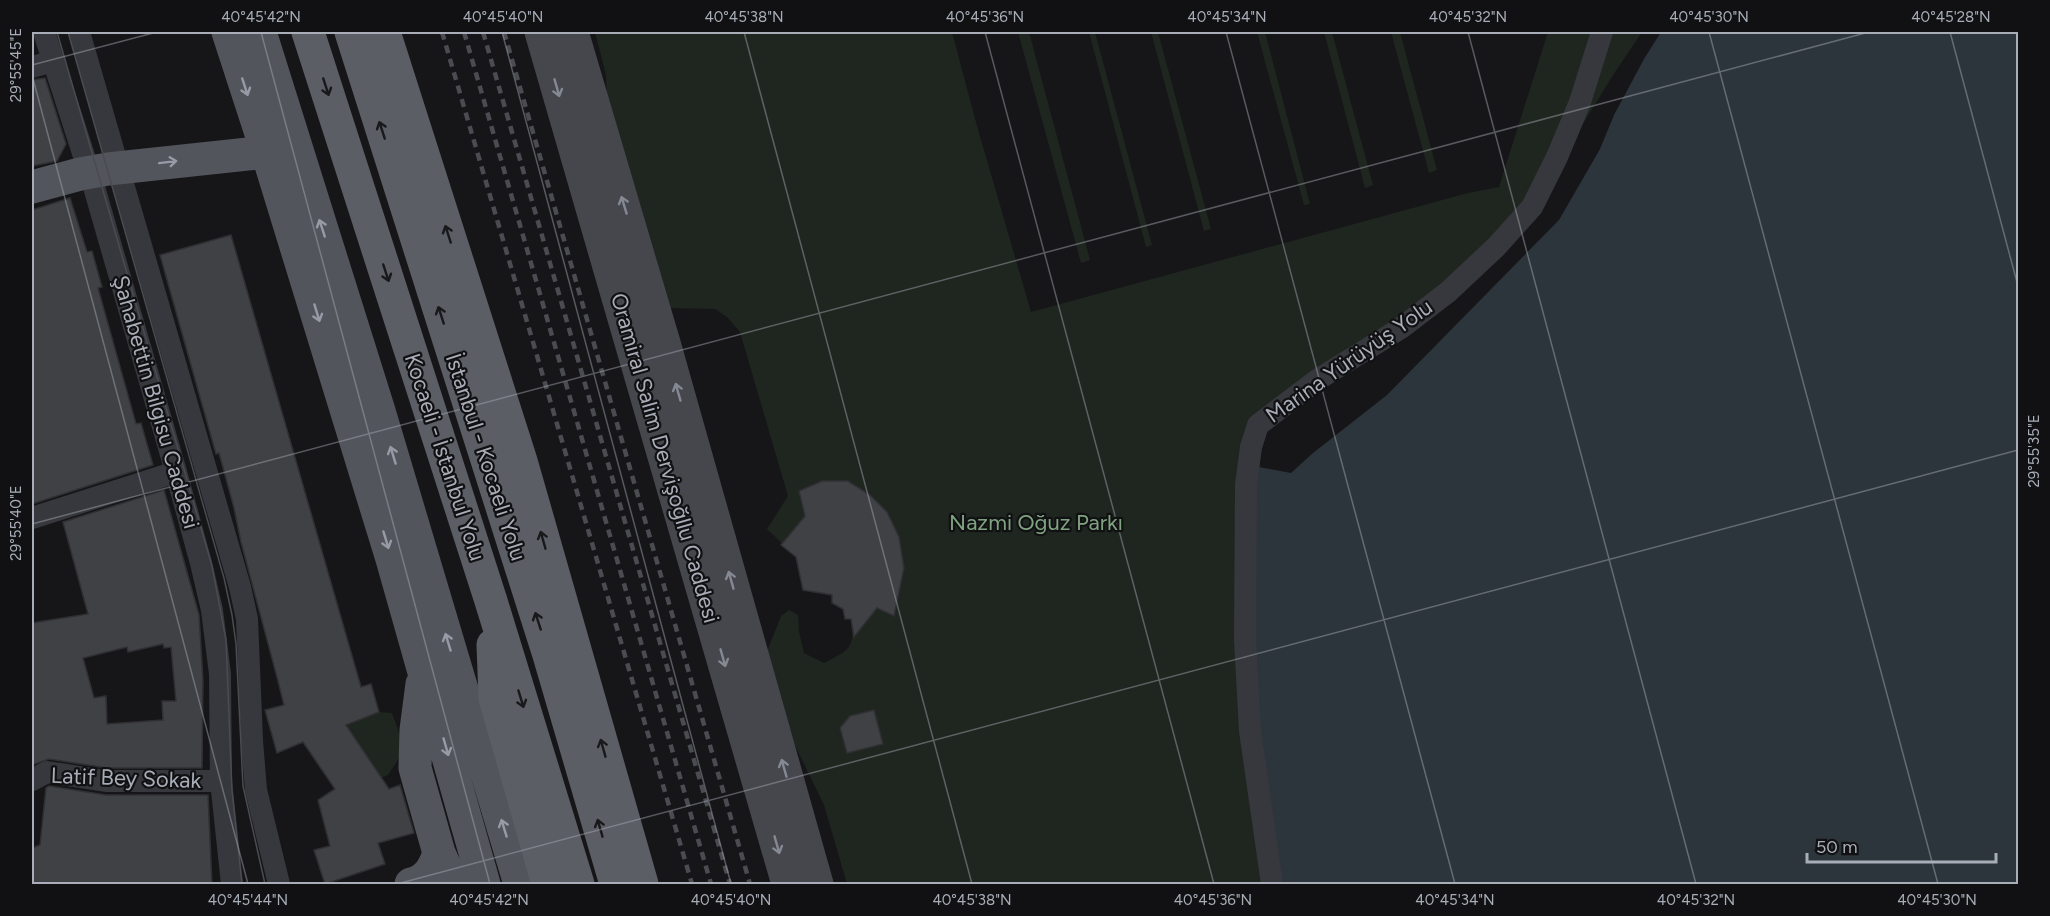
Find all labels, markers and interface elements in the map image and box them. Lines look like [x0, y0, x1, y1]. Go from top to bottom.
text: 40°45'42"N [221, 8, 301, 26]
text: 40°45'40"N [463, 8, 543, 26]
text: 40°45'38"N [704, 8, 784, 26]
text: 40°45'36"N [946, 8, 1024, 26]
text: 40°45'34"N [1187, 8, 1267, 26]
text: 40°45'32"N [1429, 8, 1507, 26]
text: 40°45'30"N [1669, 8, 1749, 26]
text: 40°45'28"N [1911, 8, 1991, 26]
text: 29°55'45"E [7, 28, 25, 102]
one-way arrow [240, 77, 251, 96]
one-way arrow [322, 77, 333, 96]
one-way arrow [552, 78, 563, 97]
one-way arrow [376, 121, 387, 140]
one-way arrow [158, 156, 178, 167]
one-way arrow [618, 196, 629, 215]
one-way arrow [316, 219, 327, 238]
one-way arrow [441, 225, 452, 244]
one-way arrow [381, 263, 392, 282]
street label: Şahabettin Bilgisu Caddesi [107, 272, 205, 532]
street label: Oramiral Salim Dervişoğllu Caddesi [605, 290, 725, 626]
street label: Marina Yürüyüş Yolu [1260, 293, 1438, 429]
one-way arrow [312, 303, 323, 322]
one-way arrow [435, 306, 446, 325]
street label: Kocaeli - İstanbul Yolu [399, 350, 491, 564]
street label: İstanbul - Kocaeli Yolu [440, 350, 532, 564]
one-way arrow [672, 383, 683, 402]
text: 29°55'35"E [2025, 414, 2043, 488]
one-way arrow [387, 446, 398, 465]
text: 29°55'40"E [7, 485, 25, 561]
park label: Nazmi Oğuz Parkı [949, 509, 1123, 536]
one-way arrow [381, 530, 392, 549]
one-way arrow [537, 531, 548, 550]
one-way arrow [725, 571, 736, 590]
one-way arrow [532, 612, 543, 631]
one-way arrow [442, 632, 453, 651]
one-way arrow [718, 648, 730, 667]
one-way arrow [516, 689, 527, 708]
one-way arrow [441, 737, 452, 756]
one-way arrow [597, 738, 608, 757]
one-way arrow [778, 758, 789, 777]
street label: Latif Bey Sokak [50, 762, 202, 794]
one-way arrow [498, 819, 509, 838]
one-way arrow [594, 819, 605, 838]
scale bar [1807, 826, 1996, 864]
one-way arrow [772, 835, 783, 854]
text: 50 m [1816, 836, 1858, 858]
text: 40°45'44"N [208, 891, 288, 909]
text: 40°45'42"N [449, 891, 529, 909]
text: 40°45'40"N [691, 891, 771, 909]
text: 40°45'38"N [932, 891, 1012, 909]
text: 40°45'36"N [1174, 891, 1252, 909]
text: 40°45'34"N [1415, 891, 1495, 909]
text: 40°45'32"N [1657, 891, 1735, 909]
text: 40°45'30"N [1897, 891, 1977, 909]

